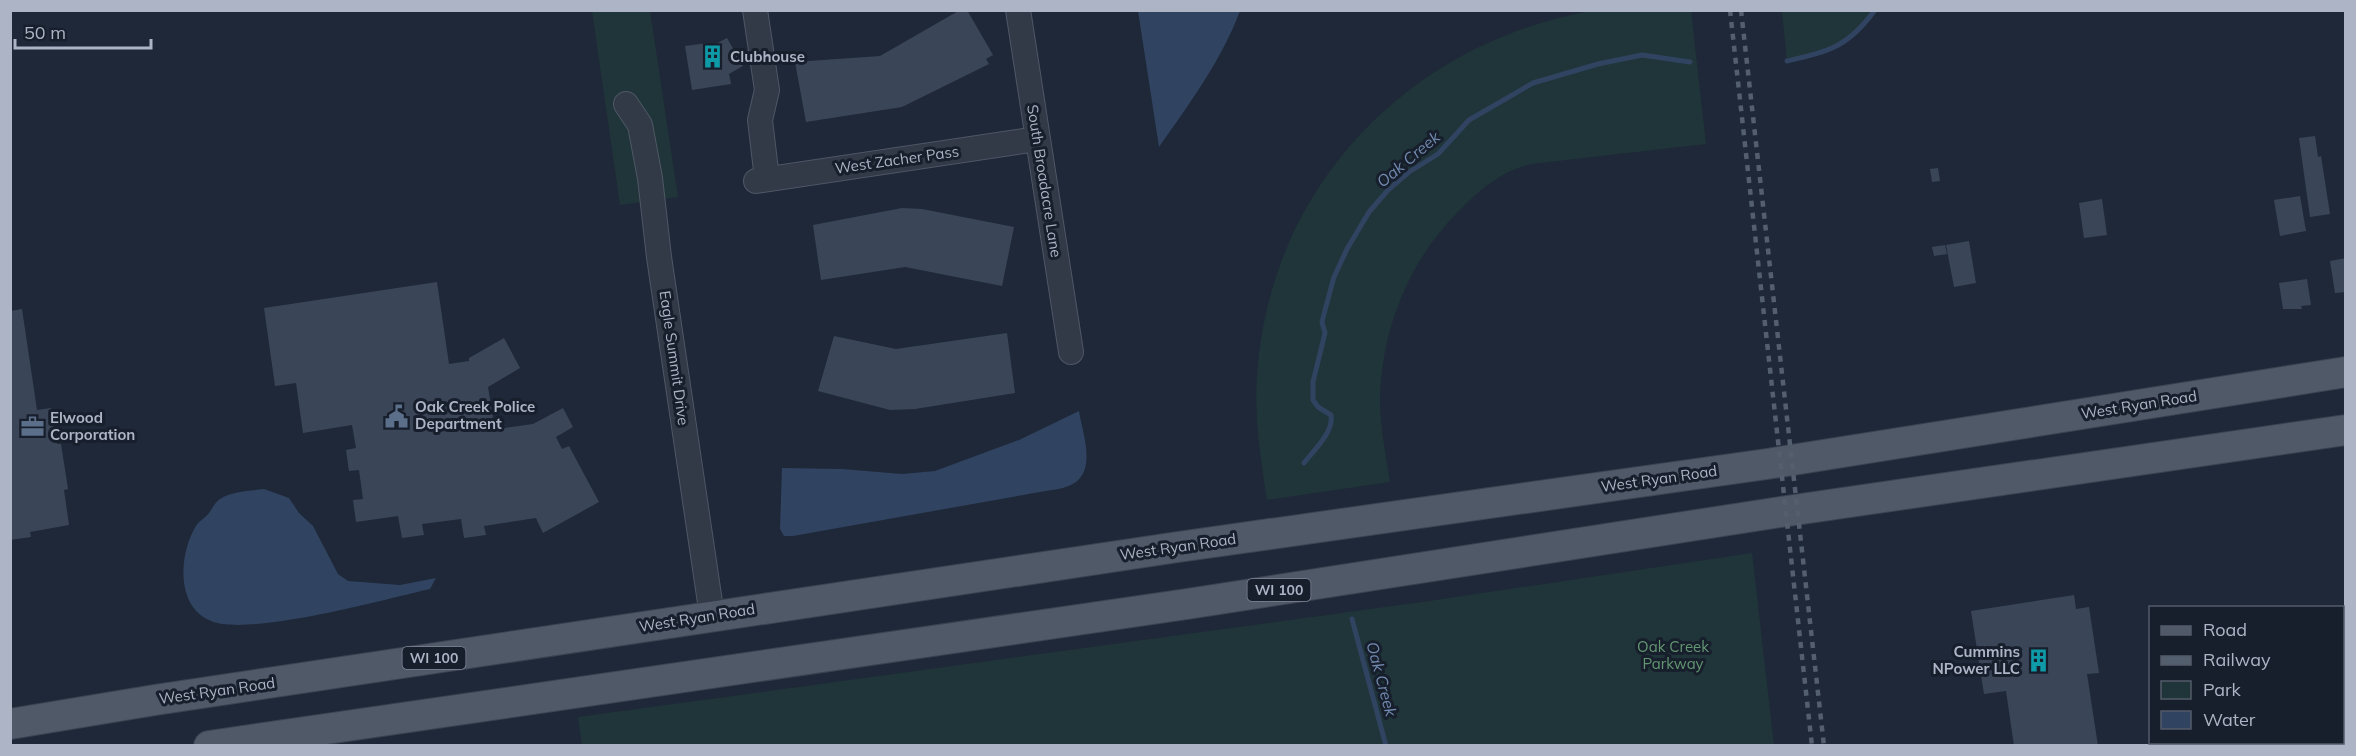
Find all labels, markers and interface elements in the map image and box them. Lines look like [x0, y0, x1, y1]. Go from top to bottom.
scale bar [15, 12, 152, 50]
text: 50 m [24, 21, 66, 44]
building icon: Clubhouse [699, 44, 725, 70]
place label: Clubhouse [730, 47, 805, 66]
street label: South Broadacre Lane [1023, 103, 1066, 259]
water label: Oak Creek [1372, 126, 1444, 191]
street label: West Zacher Pass [834, 141, 960, 178]
street label: Eagle Summit Drive [656, 289, 693, 426]
street label: West Ryan Road [2080, 386, 2198, 423]
place label: Oak Creek Police Department [415, 397, 535, 433]
public building icon: Oak Creek Police Department [384, 403, 410, 429]
place label: Elwood Corporation [50, 408, 135, 444]
office icon: Elwood Corporation [19, 414, 45, 440]
street label: West Ryan Road [1600, 461, 1718, 496]
street label: West Ryan Road [1119, 529, 1237, 564]
road number: WI 100 [1248, 579, 1310, 601]
street label: West Ryan Road [638, 599, 756, 636]
legend [2149, 606, 2344, 744]
text: Road [2203, 618, 2247, 641]
park label: Oak Creek Parkway [1637, 637, 1709, 673]
water label: Oak Creek [1362, 639, 1402, 719]
place label: Cummins NPower LLC [1933, 642, 2020, 678]
road number: WI 100 [402, 647, 466, 669]
building icon: Cummins NPower LLC [2025, 648, 2051, 674]
text: Railway [2203, 648, 2271, 671]
street label: West Ryan Road [158, 673, 276, 708]
text: Park [2203, 678, 2242, 701]
text: Water [2203, 708, 2256, 731]

